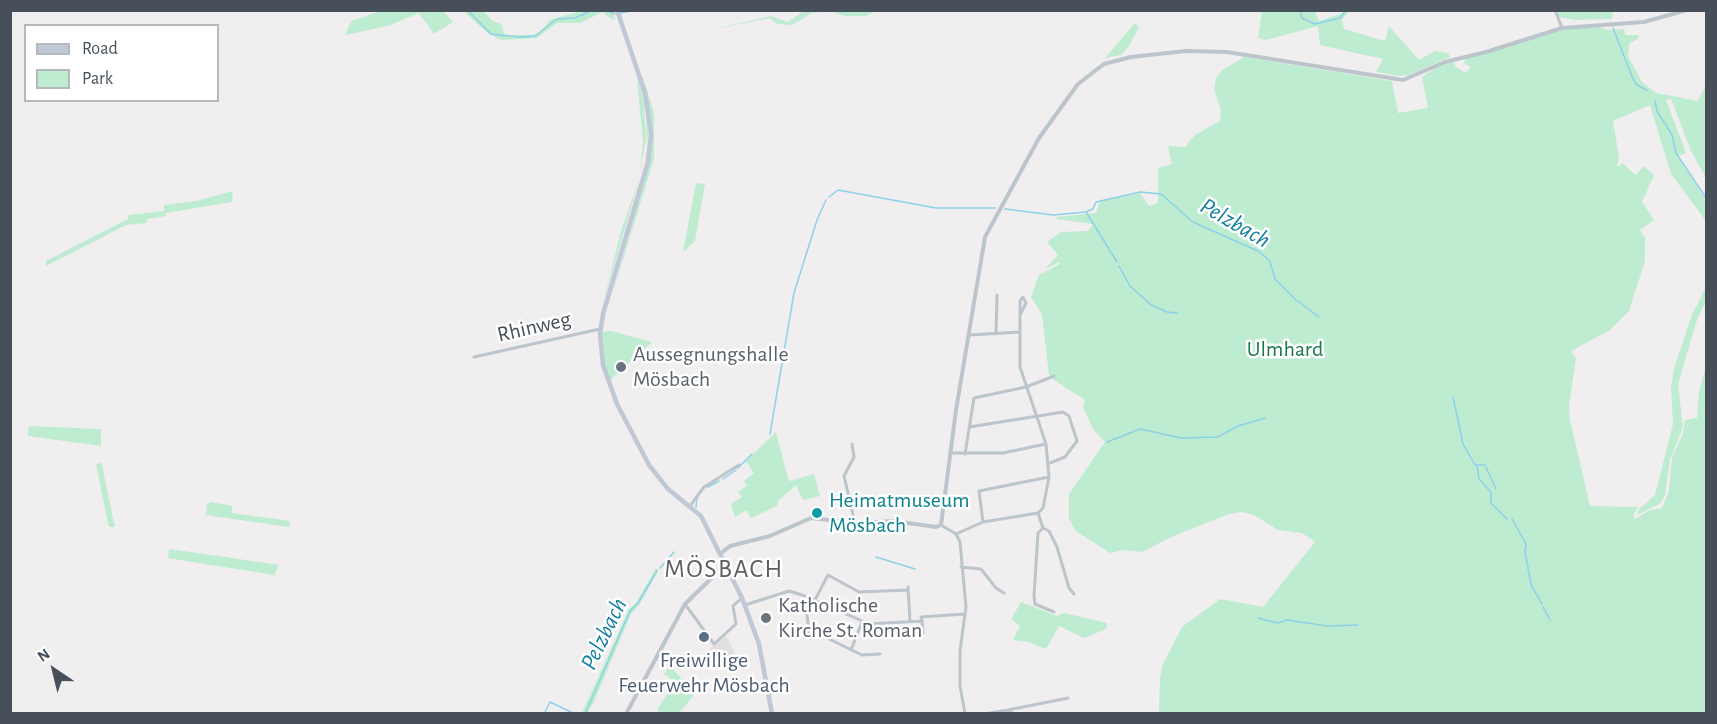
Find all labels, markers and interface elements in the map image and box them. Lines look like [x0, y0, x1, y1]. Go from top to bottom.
legend [24, 24, 219, 102]
text: Road [82, 40, 118, 58]
text: Park [82, 70, 113, 88]
water label: Pelzbach [1195, 191, 1275, 255]
street label: Rhinweg [495, 306, 573, 348]
park label: Ulmhard [1247, 336, 1323, 362]
place label: Aussegnungshalle Mösbach [633, 341, 789, 392]
marker: Aussegnungshalle Mösbach [614, 360, 628, 374]
place label: Heimatmuseum Mösbach [829, 487, 970, 538]
marker: Heimatmuseum Mösbach [810, 506, 824, 520]
district label: MÖSBACH [664, 553, 784, 585]
place label: Katholische Kirche St. Roman [778, 592, 922, 644]
water label: Pelzbach [574, 593, 634, 675]
marker: Katholische Kirche St. Roman [759, 611, 773, 625]
marker: Freiwillige Feuerwehr Mösbach [697, 630, 711, 644]
north arrow [24, 640, 84, 700]
text: N [35, 646, 53, 665]
place label: Freiwillige Feuerwehr Mösbach [618, 647, 790, 698]

